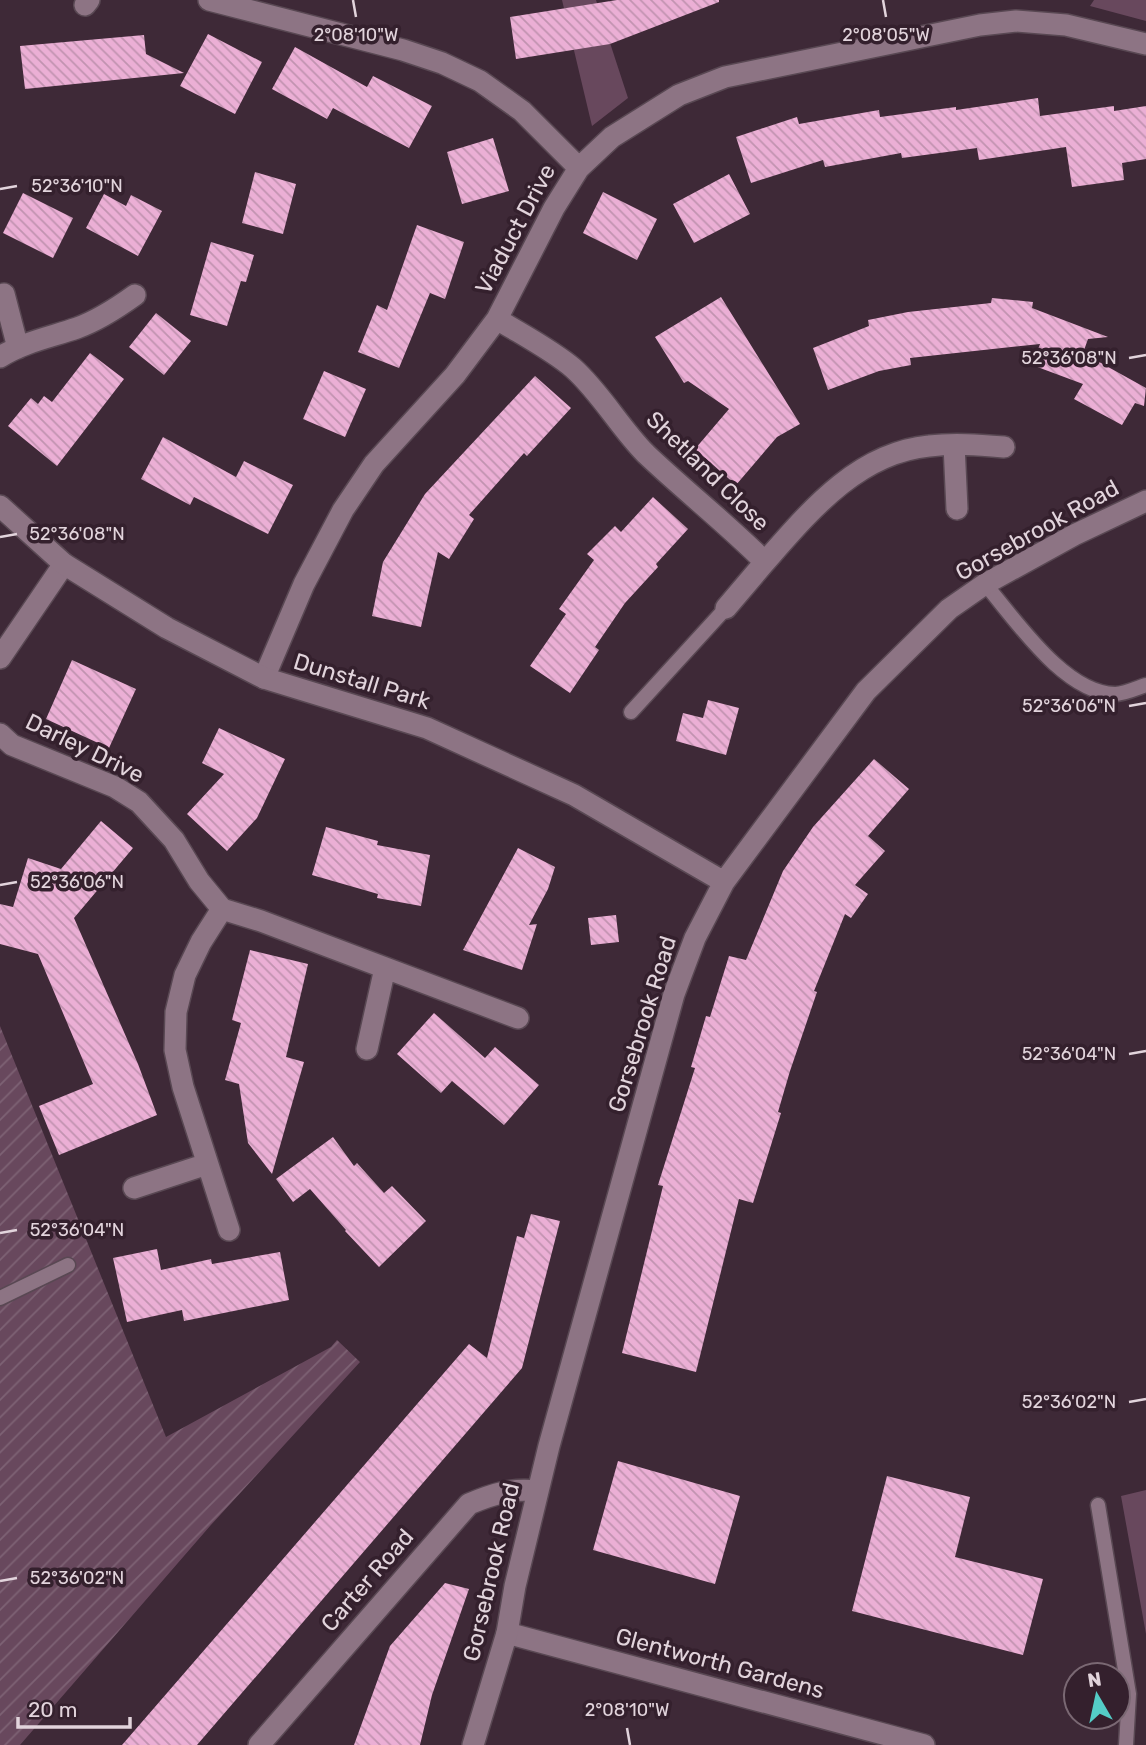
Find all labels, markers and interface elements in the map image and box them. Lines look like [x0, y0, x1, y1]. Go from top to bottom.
text: 2°08'10"W [314, 24, 398, 46]
text: 2°08'05"W [842, 24, 930, 46]
street label: Viaduct Drive [469, 159, 561, 299]
text: 52°36'10"N [31, 175, 123, 197]
text: 52°36'08"N [1021, 347, 1117, 369]
street label: Shetland Close [641, 405, 775, 537]
street label: Gorsebrook Road [950, 473, 1124, 587]
text: 52°36'08"N [29, 523, 125, 545]
street label: Dunstall Park [290, 647, 434, 715]
text: 52°36'06"N [1022, 695, 1116, 717]
street label: Darley Drive [21, 707, 149, 789]
text: 52°36'06"N [30, 871, 124, 893]
street label: Gorsebrook Road [602, 933, 682, 1115]
text: 52°36'04"N [1022, 1043, 1116, 1065]
text: 52°36'04"N [30, 1219, 124, 1241]
text: 52°36'02"N [1022, 1391, 1116, 1413]
street label: Gorsebrook Road [457, 1480, 525, 1664]
street label: Carter Road [315, 1523, 419, 1637]
text: 52°36'02"N [30, 1567, 124, 1589]
street label: Glentworth Gardens [613, 1622, 827, 1704]
north arrow [1062, 1661, 1132, 1731]
text: N [1086, 1667, 1103, 1692]
scale bar [18, 1686, 130, 1730]
text: 20 m [28, 1697, 77, 1722]
text: 2°08'10"W [585, 1699, 669, 1721]

